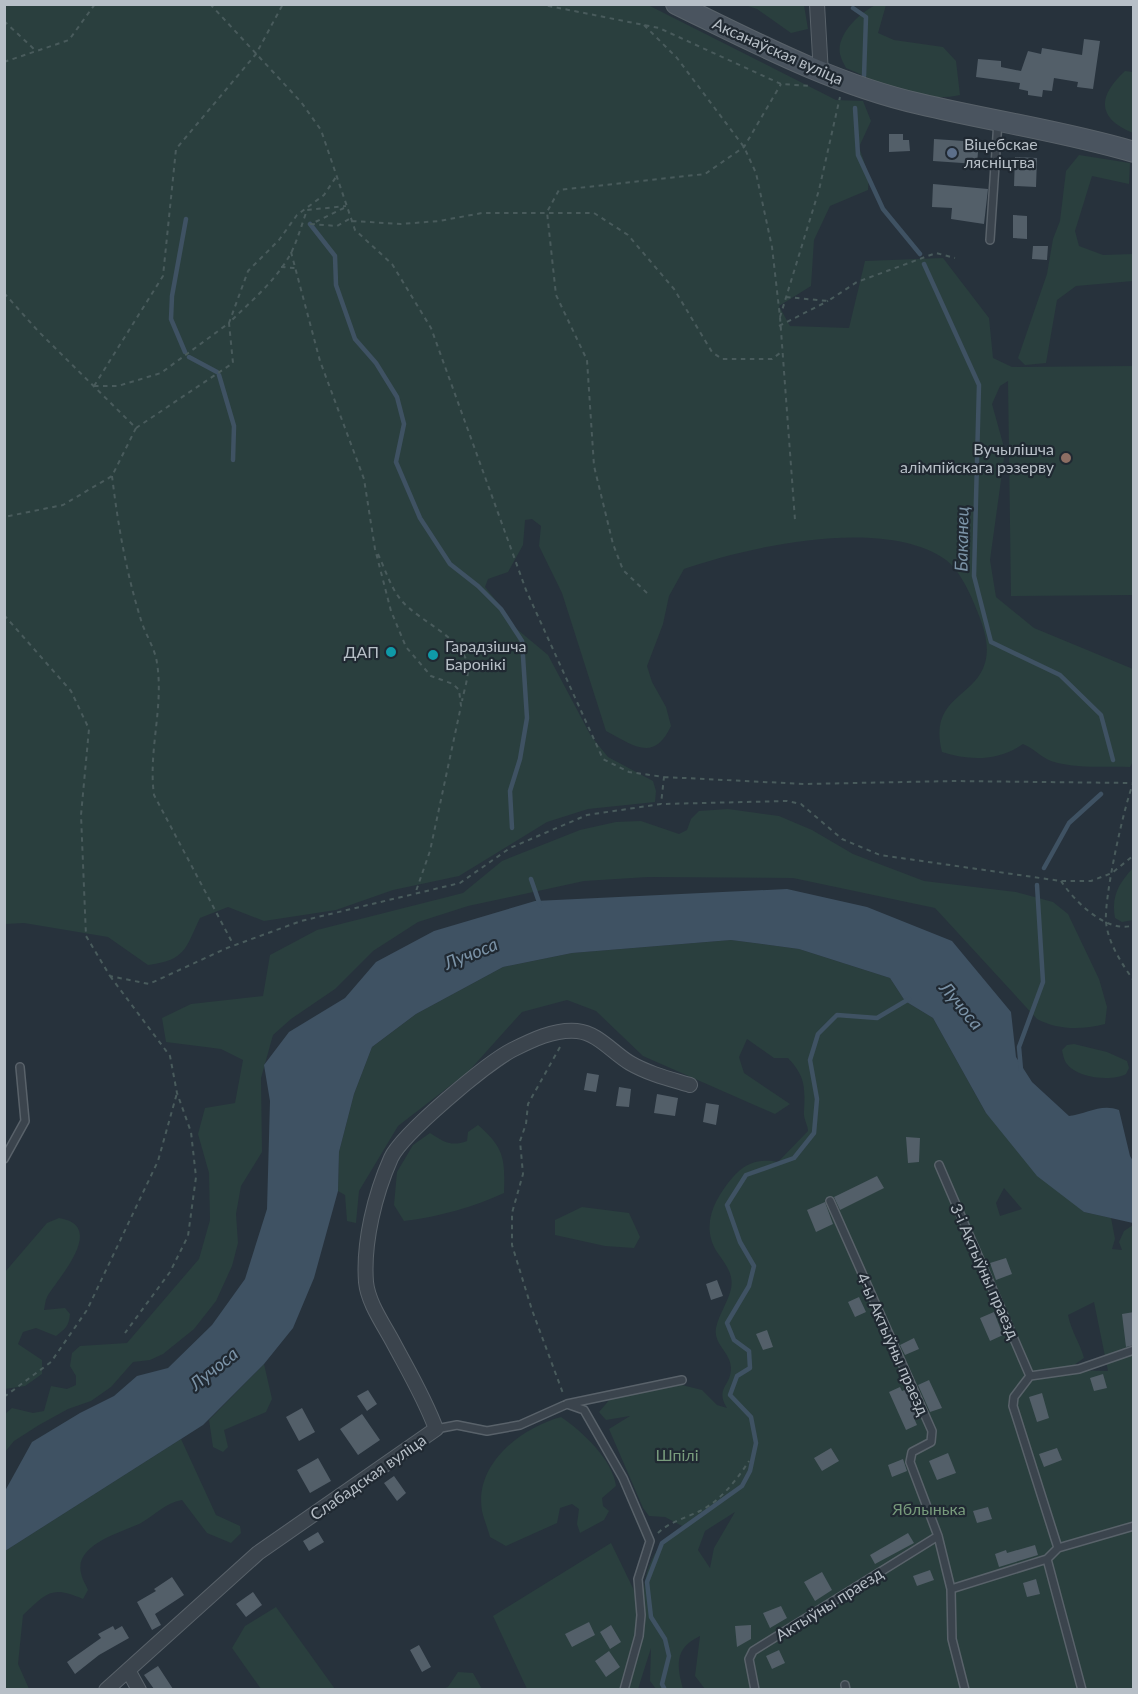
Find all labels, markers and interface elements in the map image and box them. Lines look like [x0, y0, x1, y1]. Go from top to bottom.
street label: Аксанаўская вуліца [710, 13, 846, 88]
place label: Віцебскае лясніцтва [964, 134, 1038, 171]
marker: Віцебскае лясніцтва [945, 146, 959, 160]
place label: Вучылішча алімпійскага рэзерву [900, 439, 1055, 476]
marker: Вучылішча алімпійскага рэзерву [1059, 451, 1073, 465]
water label: Баканец [949, 506, 973, 572]
place label: Гарадзішча Баронікі [445, 636, 526, 673]
place label: ДАП [344, 642, 379, 661]
marker: ДАП [384, 645, 398, 659]
marker: Гарадзішча Баронікі [426, 648, 440, 662]
water label: Лучоса [440, 932, 501, 974]
water label: Лучоса [935, 976, 988, 1034]
street label: 3-і Актыўны праезд [947, 1200, 1024, 1341]
street label: 4-ы Актыўны праезд [853, 1270, 933, 1418]
water label: Лучоса [184, 1342, 242, 1395]
street label: Слабадская вуліца [306, 1430, 429, 1524]
park label: Шпілі [655, 1445, 699, 1464]
park label: Яблынька [891, 1499, 966, 1518]
street label: Актыўны праезд [772, 1563, 886, 1644]

